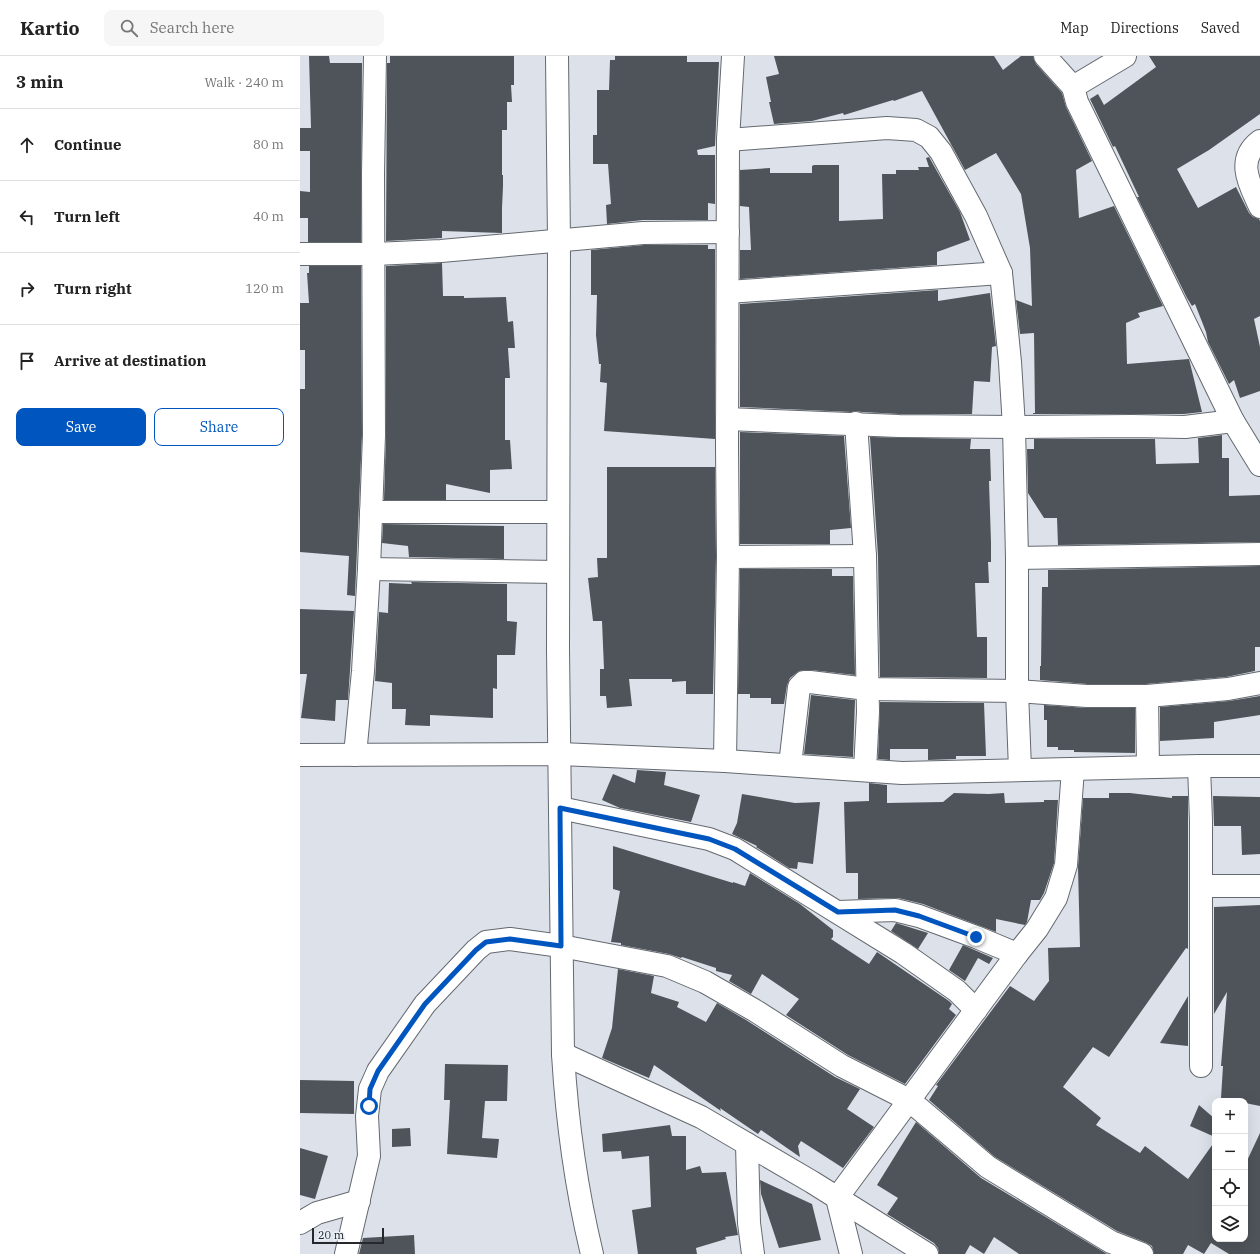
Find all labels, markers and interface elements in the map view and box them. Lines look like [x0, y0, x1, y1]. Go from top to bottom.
search box [104, 10, 384, 46]
text: Kartio [20, 16, 80, 40]
icon: search [118, 17, 140, 39]
text: Search here [150, 18, 234, 37]
text: Map [1060, 19, 1089, 37]
text: Directions [1111, 19, 1179, 37]
text: Saved [1201, 19, 1240, 37]
text: 3 min [16, 71, 64, 93]
text: Walk · 240 m [205, 74, 284, 91]
icon: ahead [16, 134, 38, 156]
text: Continue [54, 135, 121, 154]
text: 80 m [253, 136, 284, 153]
icon: left [16, 206, 38, 228]
text: Turn left [54, 207, 120, 226]
text: 40 m [253, 208, 284, 225]
icon: right [16, 278, 38, 300]
text: Turn right [54, 279, 132, 298]
text: 120 m [245, 280, 284, 297]
icon: arrive [16, 350, 38, 372]
text: Arrive at destination [54, 351, 206, 370]
button: Save [16, 408, 146, 446]
button: Share [154, 408, 284, 446]
route end [967, 928, 985, 946]
route start [360, 1097, 378, 1115]
map controls [1212, 1098, 1248, 1242]
button: + [1212, 1098, 1248, 1134]
button: − [1212, 1134, 1248, 1170]
button: locate [1212, 1170, 1248, 1206]
button: layers [1212, 1206, 1248, 1242]
scale bar [312, 1226, 384, 1245]
text: 20 m [318, 1228, 344, 1242]

